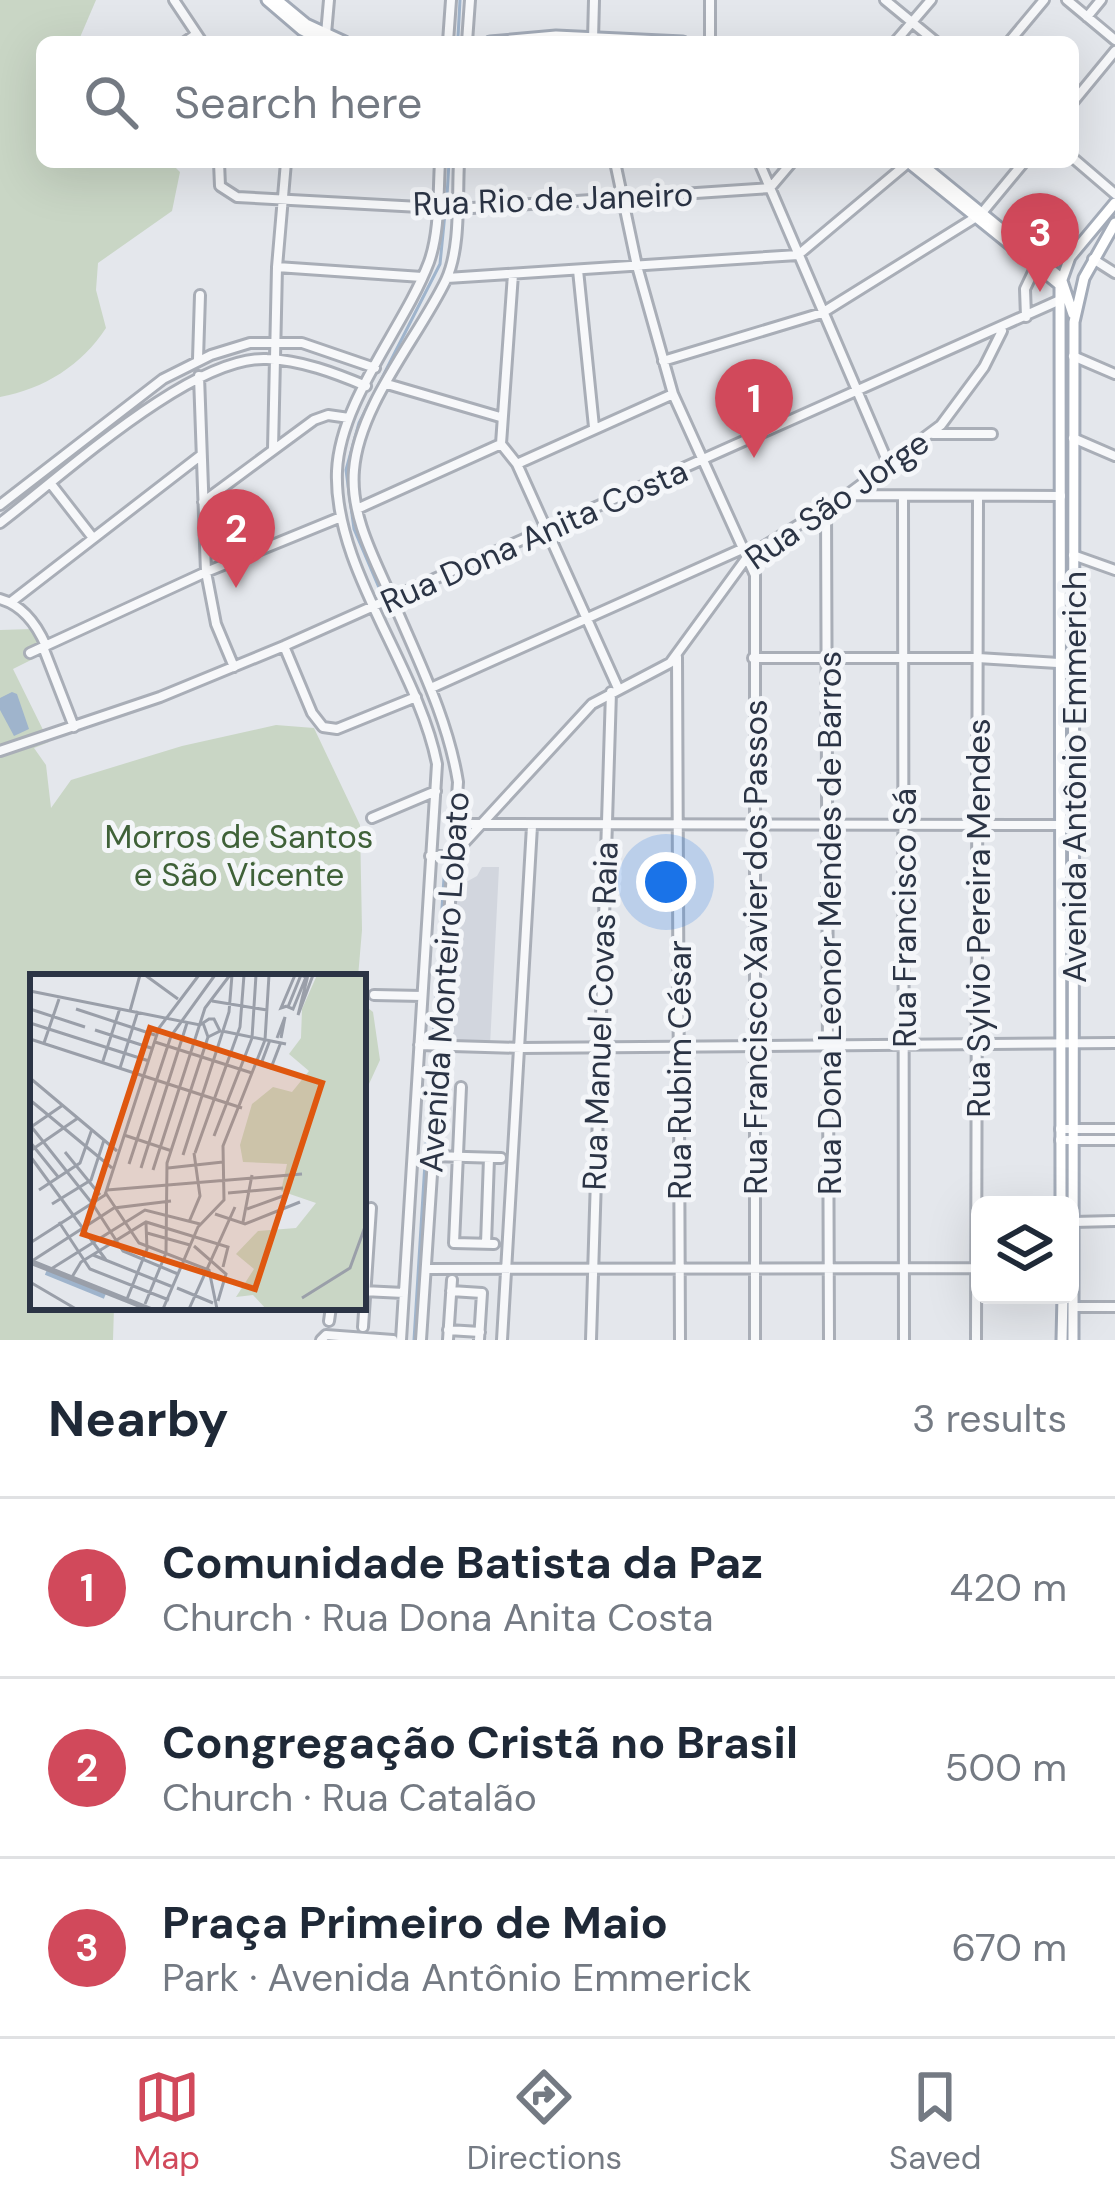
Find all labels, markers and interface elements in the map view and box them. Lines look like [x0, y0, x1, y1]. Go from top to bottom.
search box [36, 36, 1079, 168]
icon: search [78, 69, 144, 135]
text: Search here [174, 73, 422, 132]
street label: Rua Rio de Janeiro [412, 173, 694, 225]
pin: 3 [1001, 193, 1079, 292]
pin: 1 [715, 359, 793, 458]
street label: Rua São Jorge [737, 421, 937, 579]
street label: Rua Dona Anita Costa [374, 449, 694, 623]
pin: 2 [197, 489, 275, 588]
street label: Avenida Antônio Emmerich [1053, 571, 1096, 983]
street label: Rua Dona Leonor Mendes de Barros [808, 651, 851, 1195]
street label: Rua Francisco Xavier dos Passos [734, 699, 777, 1195]
street label: Rua Sylvio Pereira Mendes [957, 718, 1000, 1118]
street label: Rua Francisco Sá [883, 788, 926, 1048]
street label: Avenida Monteiro Lobato [409, 790, 479, 1174]
park label: Morros de Santos e São Vicente [105, 815, 373, 896]
street label: Rua Manuel Covas Raia [572, 841, 628, 1191]
your location [636, 852, 696, 912]
street label: Rua Rubim César [658, 940, 701, 1200]
inset map [30, 974, 366, 1310]
map controls [971, 1196, 1079, 1304]
button: layers [971, 1196, 1079, 1304]
text: Nearby [48, 1385, 229, 1452]
text: 3 results [912, 1393, 1067, 1444]
text: Comunidade Batista da Paz [162, 1533, 763, 1592]
text: 1 [80, 1562, 94, 1613]
text: 420 m [949, 1562, 1067, 1613]
text: Church · Rua Dona Anita Costa [162, 1592, 714, 1643]
text: Congregação Cristã no Brasil [162, 1713, 798, 1772]
text: 2 [76, 1742, 98, 1793]
text: 500 m [945, 1742, 1067, 1793]
text: Church · Rua Catalão [162, 1772, 537, 1823]
text: Praça Primeiro de Maio [162, 1893, 668, 1952]
text: 3 [75, 1922, 99, 1973]
text: 670 m [951, 1922, 1067, 1973]
text: Park · Avenida Antônio Emmerick [162, 1952, 752, 2003]
tab: Map [133, 2064, 200, 2179]
tab: Directions [467, 2064, 622, 2179]
tab: Saved [889, 2064, 982, 2179]

